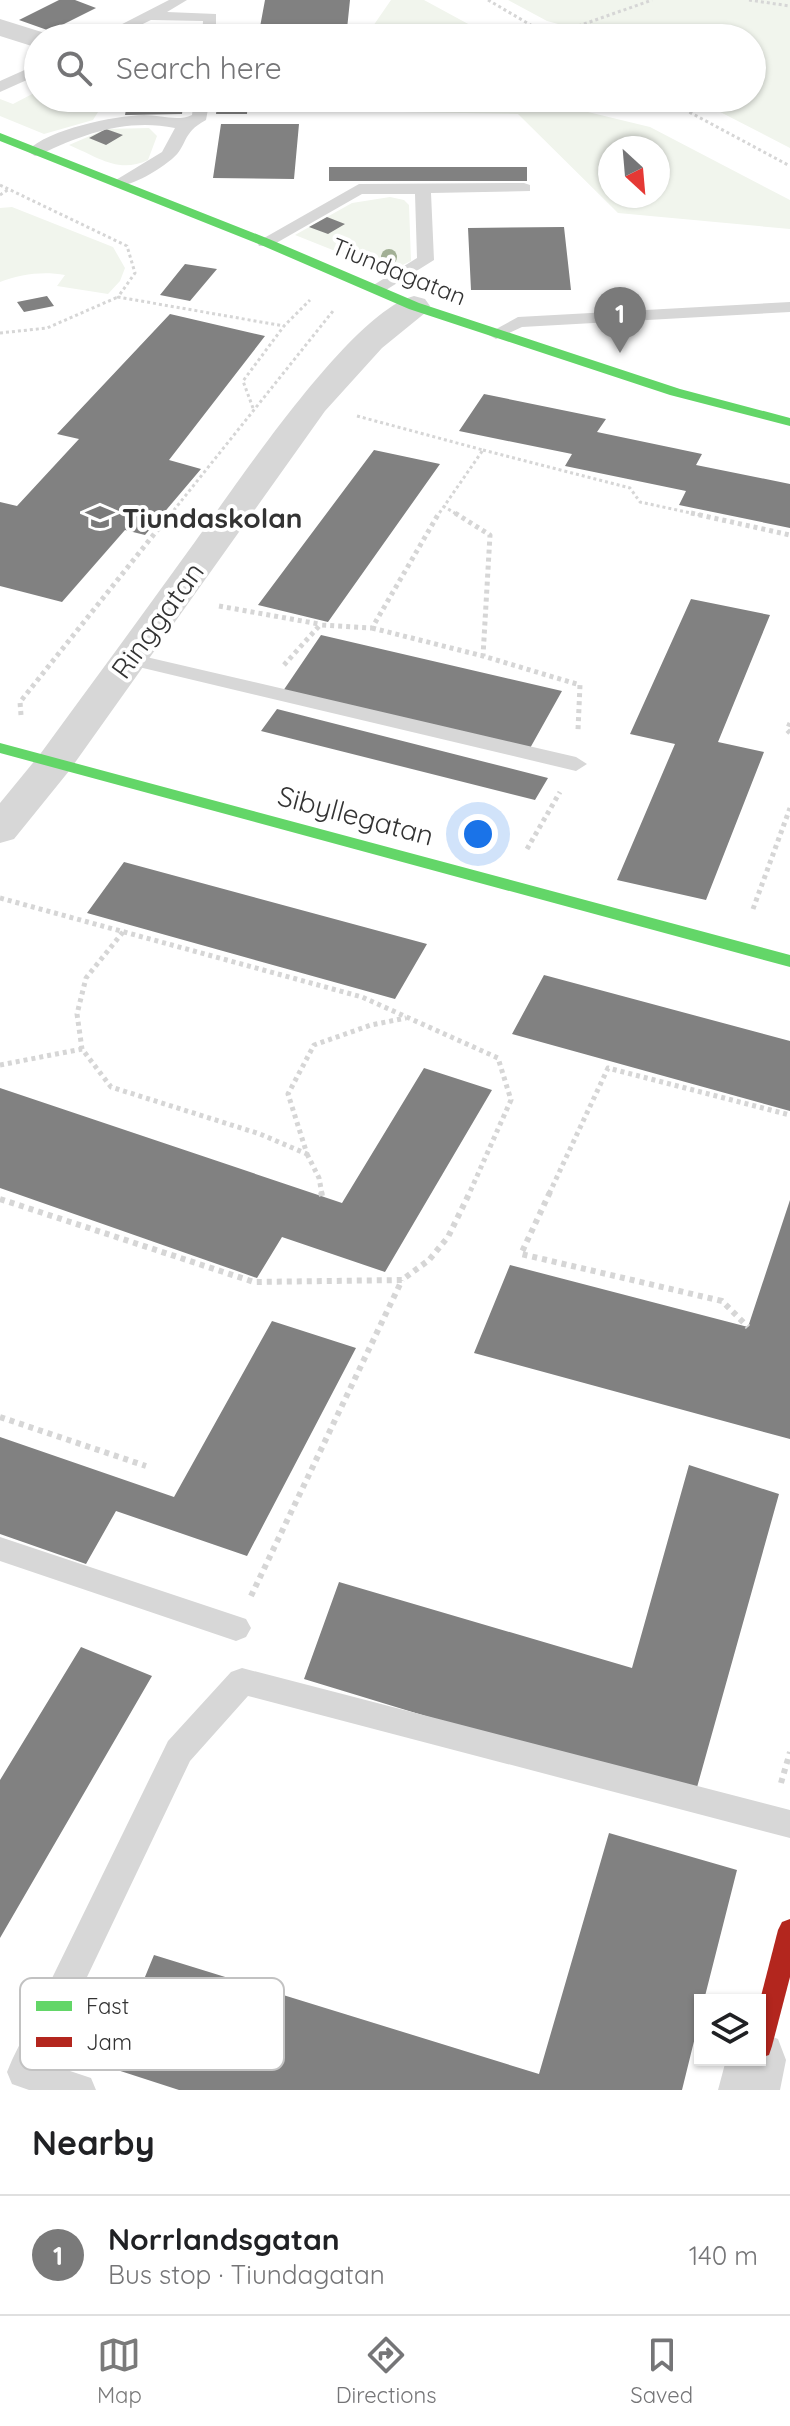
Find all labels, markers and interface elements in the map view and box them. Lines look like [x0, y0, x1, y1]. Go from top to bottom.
search box [24, 24, 766, 112]
icon: search [52, 46, 96, 90]
text: Search here [116, 49, 282, 87]
north arrow [598, 136, 670, 208]
street label: Tiundagatan [327, 230, 471, 312]
pin: 1 [594, 287, 646, 353]
place label: Tiundaskolan [122, 500, 303, 535]
school or university icon: Tiundaskolan [85, 502, 115, 532]
street label: Ringgatan [103, 555, 211, 685]
street label: Sibyllegatan [274, 777, 438, 853]
your location [458, 814, 498, 854]
legend [20, 1978, 284, 2070]
text: Fast [86, 1992, 129, 2020]
map controls [694, 1994, 766, 2066]
button: layers [694, 1994, 766, 2066]
text: Jam [86, 2028, 132, 2056]
text: Nearby [32, 2121, 155, 2164]
text: Norrlandsgatan [108, 2220, 340, 2258]
text: 1 [53, 2239, 63, 2272]
text: 140 m [689, 2239, 758, 2272]
text: Bus stop · Tiundagatan [108, 2258, 385, 2291]
tab: Map [97, 2333, 142, 2409]
tab: Directions [336, 2333, 436, 2409]
tab: Saved [630, 2333, 693, 2409]

